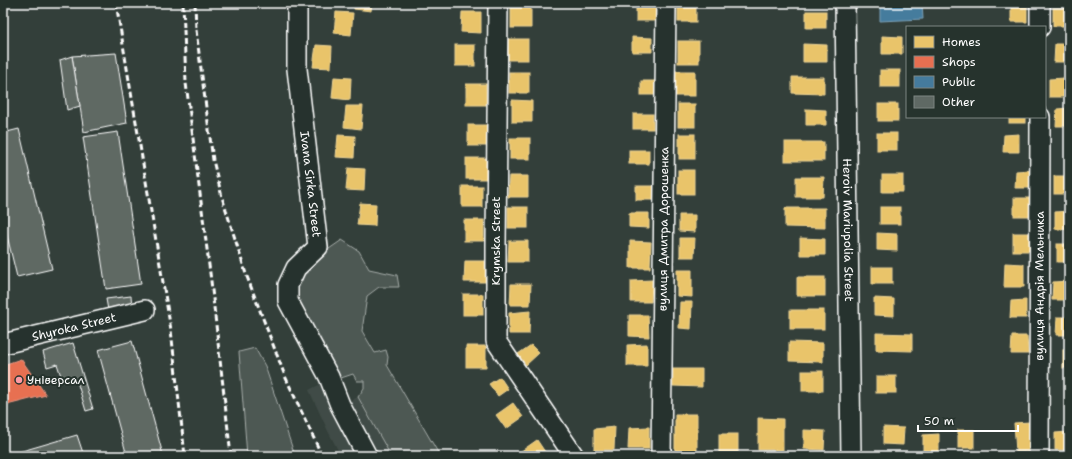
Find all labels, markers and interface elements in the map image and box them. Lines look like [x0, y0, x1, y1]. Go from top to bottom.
legend [906, 26, 1046, 118]
text: Homes [942, 34, 981, 50]
text: Shops [942, 54, 976, 70]
text: Public [942, 74, 976, 90]
text: Other [942, 94, 976, 110]
street label: Ivana Sirka Street [296, 130, 325, 238]
street label: вулиця Дмитра Дорошенка [655, 146, 672, 311]
street label: Heroiv Mariupolia Street [839, 158, 857, 302]
street label: Krymska Street [488, 197, 504, 285]
street label: вулиця Андрія Мельника [1031, 211, 1048, 361]
street label: Shyroka Street [30, 309, 118, 345]
place label: Універсал [27, 372, 85, 388]
marker: Універсал [14, 375, 24, 385]
scale bar [918, 407, 1018, 433]
text: 50 m [924, 413, 954, 429]

